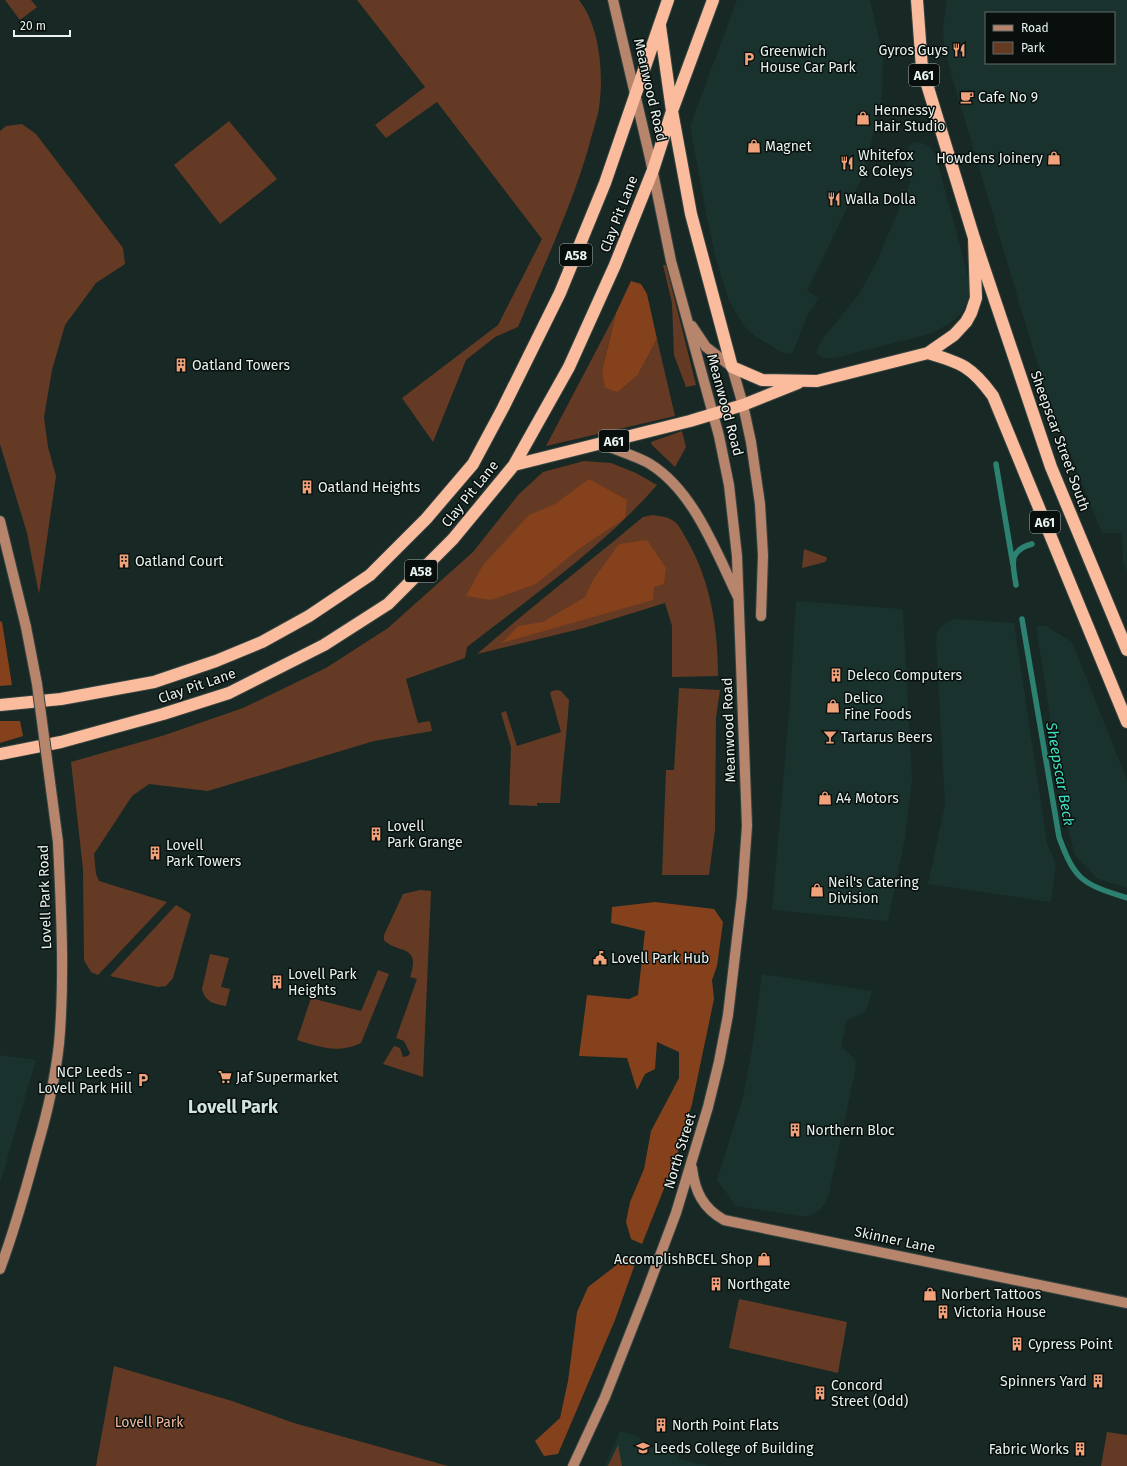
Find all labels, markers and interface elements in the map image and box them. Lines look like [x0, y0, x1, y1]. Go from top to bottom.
scale bar [14, 12, 70, 38]
legend [985, 12, 1115, 64]
text: 20 m [20, 19, 46, 33]
text: Road [1021, 21, 1049, 35]
street label: Meanwood Road [630, 37, 670, 143]
text: Park [1021, 41, 1045, 55]
place label: Gyros Guys [879, 42, 948, 59]
restaurant icon: Gyros Guys [951, 42, 967, 58]
place label: Greenwich House Car Park [760, 43, 857, 76]
parking icon: Greenwich House Car Park [741, 51, 757, 67]
road number: A61 [909, 64, 939, 86]
cafe icon: Cafe No 9 [959, 89, 975, 105]
place label: Cafe No 9 [978, 89, 1038, 106]
place label: Hennessy Hair Studio [874, 102, 946, 135]
shop icon: Hennessy Hair Studio [855, 110, 871, 126]
shop icon: Magnet [746, 138, 762, 154]
place label: Magnet [765, 138, 812, 155]
place label: Whitefox & Coleys [858, 147, 914, 180]
place label: Howdens Joinery [936, 150, 1043, 167]
shop icon: Howdens Joinery [1046, 150, 1062, 166]
restaurant icon: Whitefox & Coleys [839, 155, 855, 171]
street label: Clay Pit Lane [597, 173, 641, 255]
restaurant icon: Walla Dolla [826, 191, 842, 207]
place label: Walla Dolla [845, 191, 916, 208]
road number: A58 [560, 244, 592, 266]
street label: Meanwood Road [703, 352, 747, 458]
building icon: Oatland Towers [173, 357, 189, 373]
place label: Oatland Towers [192, 357, 291, 374]
street label: Sheepscar Street South [1027, 368, 1093, 514]
road number: A61 [599, 430, 629, 452]
street label: Clay Pit Lane [438, 457, 502, 531]
building icon: Oatland Heights [299, 479, 315, 495]
place label: Oatland Heights [318, 479, 421, 496]
road number: A61 [1030, 511, 1060, 533]
building icon: Oatland Court [116, 553, 132, 569]
place label: Oatland Court [135, 553, 224, 570]
road number: A58 [405, 560, 437, 582]
street label: Clay Pit Lane [156, 665, 238, 707]
building icon: Deleco Computers [828, 667, 844, 683]
place label: Deleco Computers [847, 667, 962, 684]
street label: Meanwood Road [719, 677, 739, 783]
place label: Delico Fine Foods [844, 690, 912, 723]
shop icon: Delico Fine Foods [825, 698, 841, 714]
water label: Sheepscar Beck [1042, 720, 1078, 827]
bar icon: Tartarus Beers [822, 729, 838, 745]
place label: Tartarus Beers [841, 729, 933, 746]
shop icon: A4 Motors [817, 790, 833, 806]
place label: A4 Motors [836, 790, 899, 807]
place label: Lovell Park Grange [387, 818, 463, 851]
building icon: Lovell Park Grange [368, 826, 384, 842]
place label: Lovell Park Towers [166, 837, 242, 870]
street label: Lovell Park Road [35, 844, 55, 950]
building icon: Lovell Park Towers [147, 845, 163, 861]
place label: Neil's Catering Division [828, 874, 920, 907]
shop icon: Neil's Catering Division [809, 882, 825, 898]
public building icon: Lovell Park Hub [592, 950, 608, 966]
place label: Lovell Park Hub [611, 950, 709, 967]
place label: Lovell Park Heights [288, 966, 358, 999]
building icon: Lovell Park Heights [269, 974, 285, 990]
place label: NCP Leeds - Lovell Park Hill [38, 1064, 132, 1097]
supermarket icon: Jaf Supermarket [217, 1069, 233, 1085]
place label: Jaf Supermarket [236, 1069, 339, 1086]
parking icon: NCP Leeds - Lovell Park Hill [135, 1072, 151, 1088]
district label: Lovell Park [188, 1096, 279, 1118]
street label: North Street [660, 1110, 700, 1191]
building icon: Northern Bloc [787, 1122, 803, 1138]
place label: Northern Bloc [806, 1122, 895, 1139]
street label: Skinner Lane [853, 1223, 937, 1257]
place label: AccomplishBCEL Shop [614, 1251, 753, 1268]
shop icon: AccomplishBCEL Shop [756, 1251, 772, 1267]
building icon: Northgate [708, 1276, 724, 1292]
place label: Northgate [727, 1276, 791, 1293]
shop icon: Norbert Tattoos [922, 1286, 938, 1302]
place label: Norbert Tattoos [941, 1286, 1042, 1303]
building icon: Victoria House [935, 1304, 951, 1320]
place label: Victoria House [954, 1304, 1046, 1321]
building icon: Cypress Point [1009, 1336, 1025, 1352]
place label: Cypress Point [1028, 1336, 1114, 1353]
place label: Spinners Yard [1000, 1373, 1087, 1390]
building icon: Spinners Yard [1090, 1373, 1106, 1389]
place label: Concord Street (Odd) [831, 1377, 908, 1410]
building icon: Concord Street (Odd) [812, 1385, 828, 1401]
park label: Lovell Park [115, 1414, 184, 1431]
building icon: North Point Flats [653, 1417, 669, 1433]
place label: North Point Flats [672, 1417, 779, 1434]
school or university icon: Leeds College of Building [635, 1440, 651, 1456]
place label: Leeds College of Building [654, 1440, 814, 1457]
place label: Fabric Works [989, 1441, 1069, 1458]
building icon: Fabric Works [1072, 1441, 1088, 1457]

